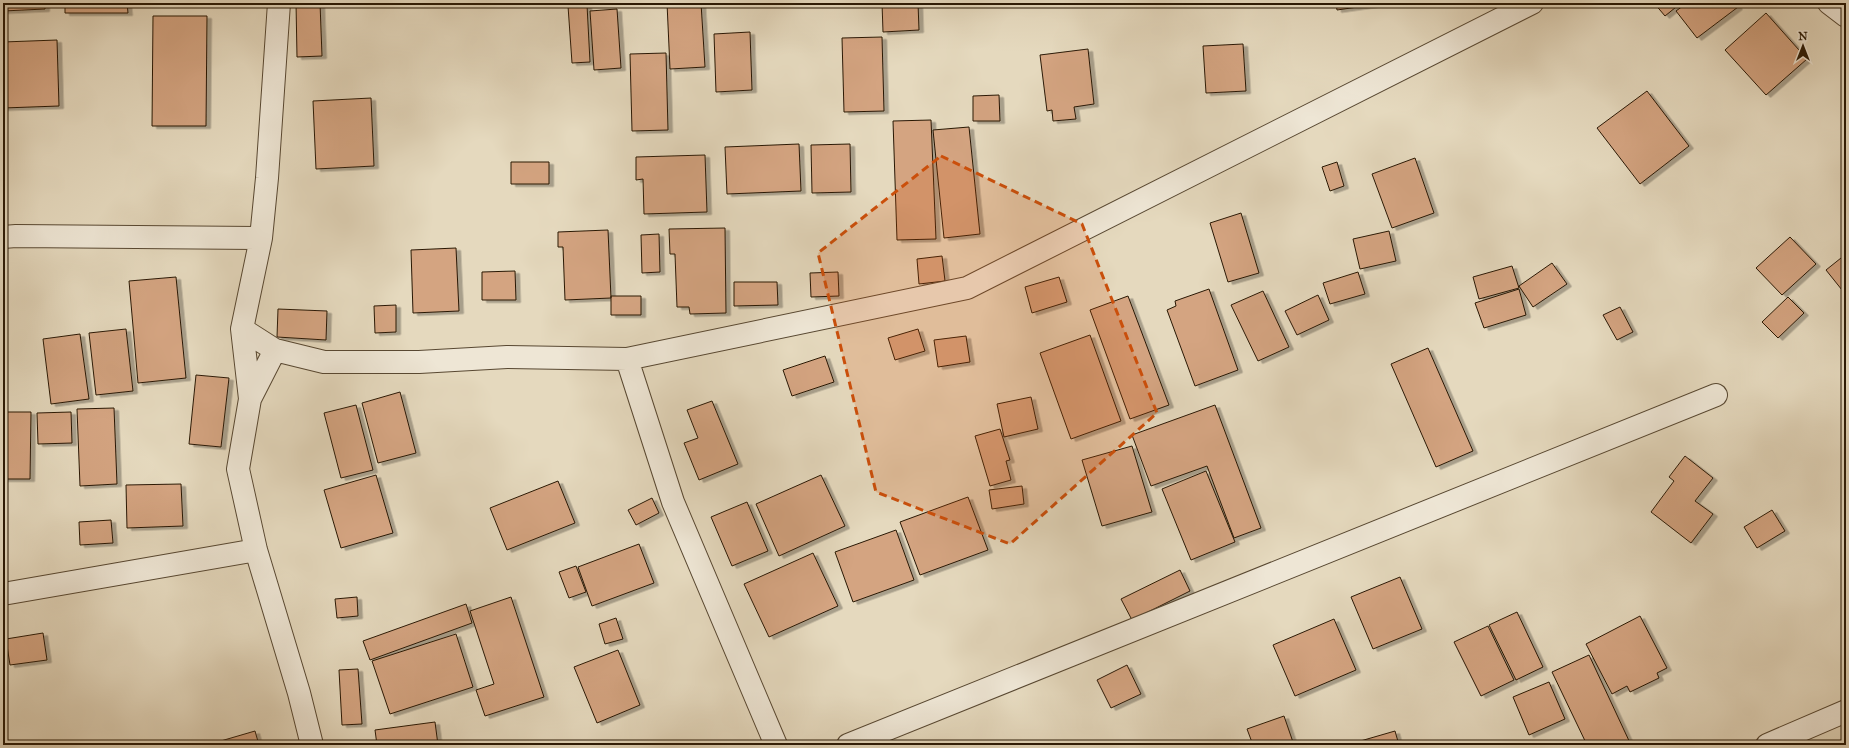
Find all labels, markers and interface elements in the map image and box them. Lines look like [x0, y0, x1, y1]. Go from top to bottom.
north arrow [1783, 26, 1823, 66]
text: N [1798, 30, 1808, 43]

